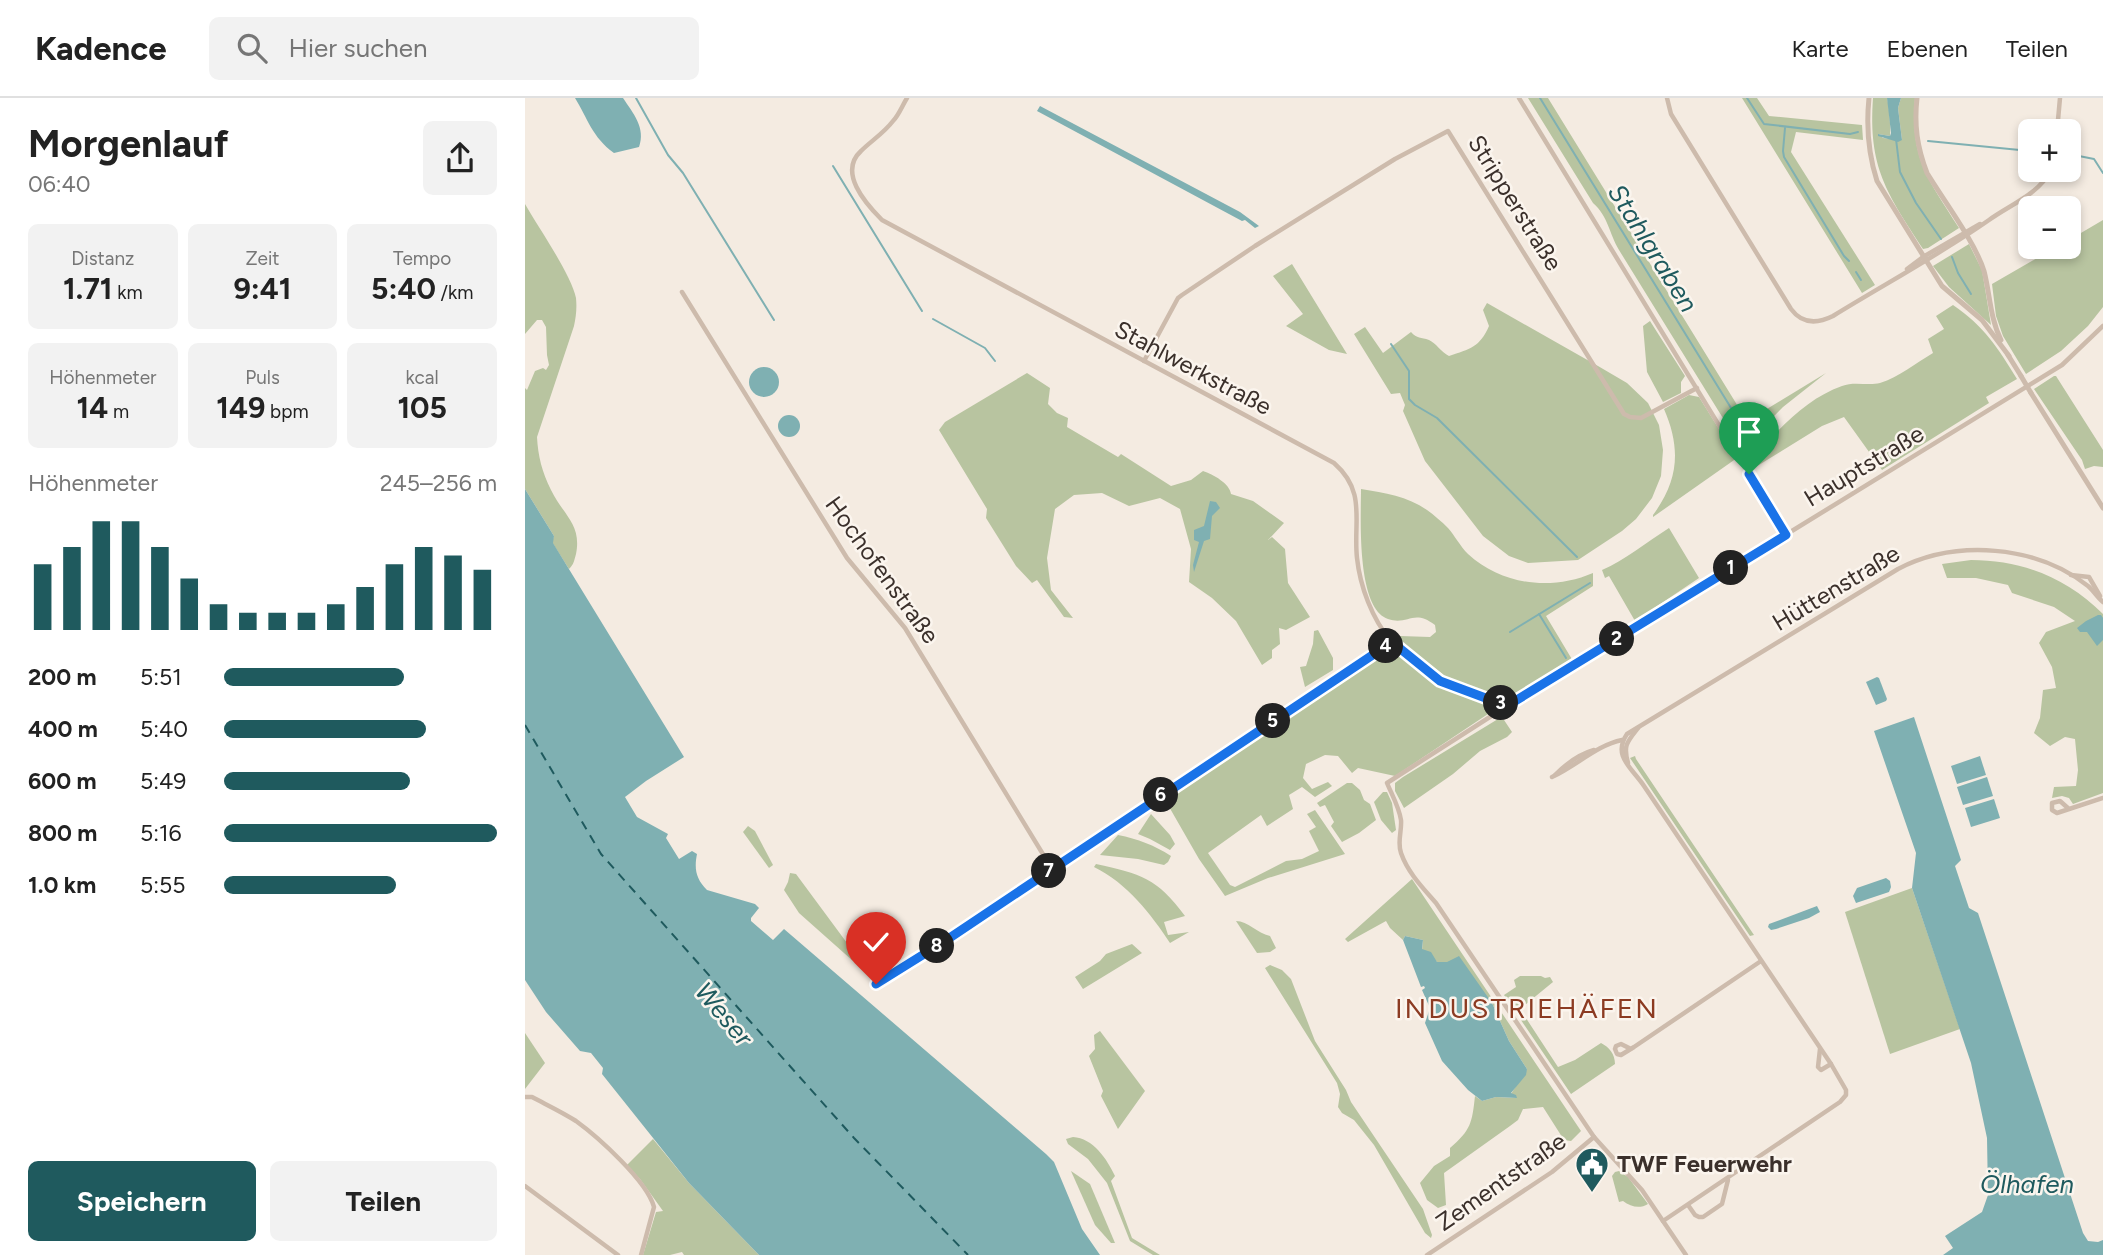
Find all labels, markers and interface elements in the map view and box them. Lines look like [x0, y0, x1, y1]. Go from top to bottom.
search box [209, 17, 699, 80]
text: Kadence [35, 29, 167, 68]
icon: search [233, 29, 271, 67]
text: Hier suchen [289, 32, 427, 64]
text: Karte [1792, 34, 1849, 63]
text: Ebenen [1887, 34, 1968, 63]
text: Teilen [2006, 34, 2068, 63]
map controls [2018, 119, 2081, 259]
button: + [2018, 119, 2081, 182]
text: Morgenlauf [28, 121, 229, 167]
button: share [423, 121, 497, 195]
street label: Stripperstraße [1462, 130, 1569, 276]
text: 06:40 [28, 170, 91, 198]
water label: Stahlgraben [1601, 178, 1705, 318]
button: − [2018, 196, 2081, 259]
text: Distanz [71, 247, 134, 270]
text: Zeit [245, 247, 280, 270]
text: Tempo [393, 247, 451, 270]
text: 1.71 [63, 270, 113, 307]
text: 9:41 [233, 270, 292, 307]
text: 5:40 [371, 270, 436, 307]
text: km [113, 281, 143, 304]
text: /km [436, 281, 473, 304]
street label: Stahlwerkstraße [1110, 314, 1277, 421]
text: Höhenmeter [49, 366, 157, 389]
text: Puls [245, 366, 280, 389]
text: kcal [406, 366, 439, 389]
text: 14 [77, 389, 108, 426]
text: 149 [216, 389, 265, 426]
text: 105 [397, 389, 447, 426]
text: m [108, 400, 129, 423]
text: bpm [265, 400, 309, 423]
pin [1719, 402, 1779, 474]
icon: arrive [1730, 413, 1768, 451]
street label: Hauptstraße [1799, 419, 1929, 513]
text: Höhenmeter [28, 469, 158, 497]
text: 245–256 m [380, 469, 497, 497]
street label: Hochofenstraße [819, 490, 945, 649]
street label: Hüttenstraße [1767, 538, 1905, 637]
pin: 1 [1713, 550, 1749, 586]
text: 1 [1726, 556, 1735, 579]
pin: 2 [1599, 622, 1635, 656]
text: 2 [1611, 627, 1622, 650]
pin: 4 [1369, 628, 1403, 664]
text: 4 [1379, 634, 1392, 657]
text: 200 m [28, 663, 97, 691]
text: 5:51 [140, 663, 182, 691]
pin: 3 [1483, 686, 1518, 720]
text: 3 [1495, 691, 1506, 714]
pin: 5 [1255, 704, 1291, 738]
text: 5 [1267, 709, 1278, 732]
text: 400 m [28, 715, 98, 743]
text: 5:40 [140, 715, 188, 743]
text: 600 m [28, 767, 97, 795]
text: 5:49 [140, 767, 186, 795]
pin: 6 [1143, 778, 1179, 812]
text: 6 [1155, 783, 1166, 806]
text: 800 m [28, 819, 97, 847]
text: 5:16 [140, 819, 182, 847]
pin: 7 [1031, 854, 1067, 888]
text: 7 [1043, 859, 1054, 882]
text: 1.0 km [28, 871, 96, 899]
text: 5:55 [140, 871, 186, 899]
pin [846, 912, 906, 984]
icon: check [857, 923, 895, 961]
pin: 8 [919, 928, 955, 964]
text: 8 [931, 934, 942, 957]
water label: Weser [688, 976, 761, 1053]
district label: INDUSTRIEHÄFEN [1395, 991, 1659, 1025]
street label: Zementstraße [1430, 1126, 1571, 1237]
public building icon: TWF Feuerwehr [1573, 1145, 1611, 1194]
place label: TWF Feuerwehr [1617, 1149, 1792, 1178]
button: Speichern [28, 1161, 256, 1241]
button: Teilen [270, 1161, 497, 1241]
water label: Ölhafen [1980, 1168, 2074, 1200]

